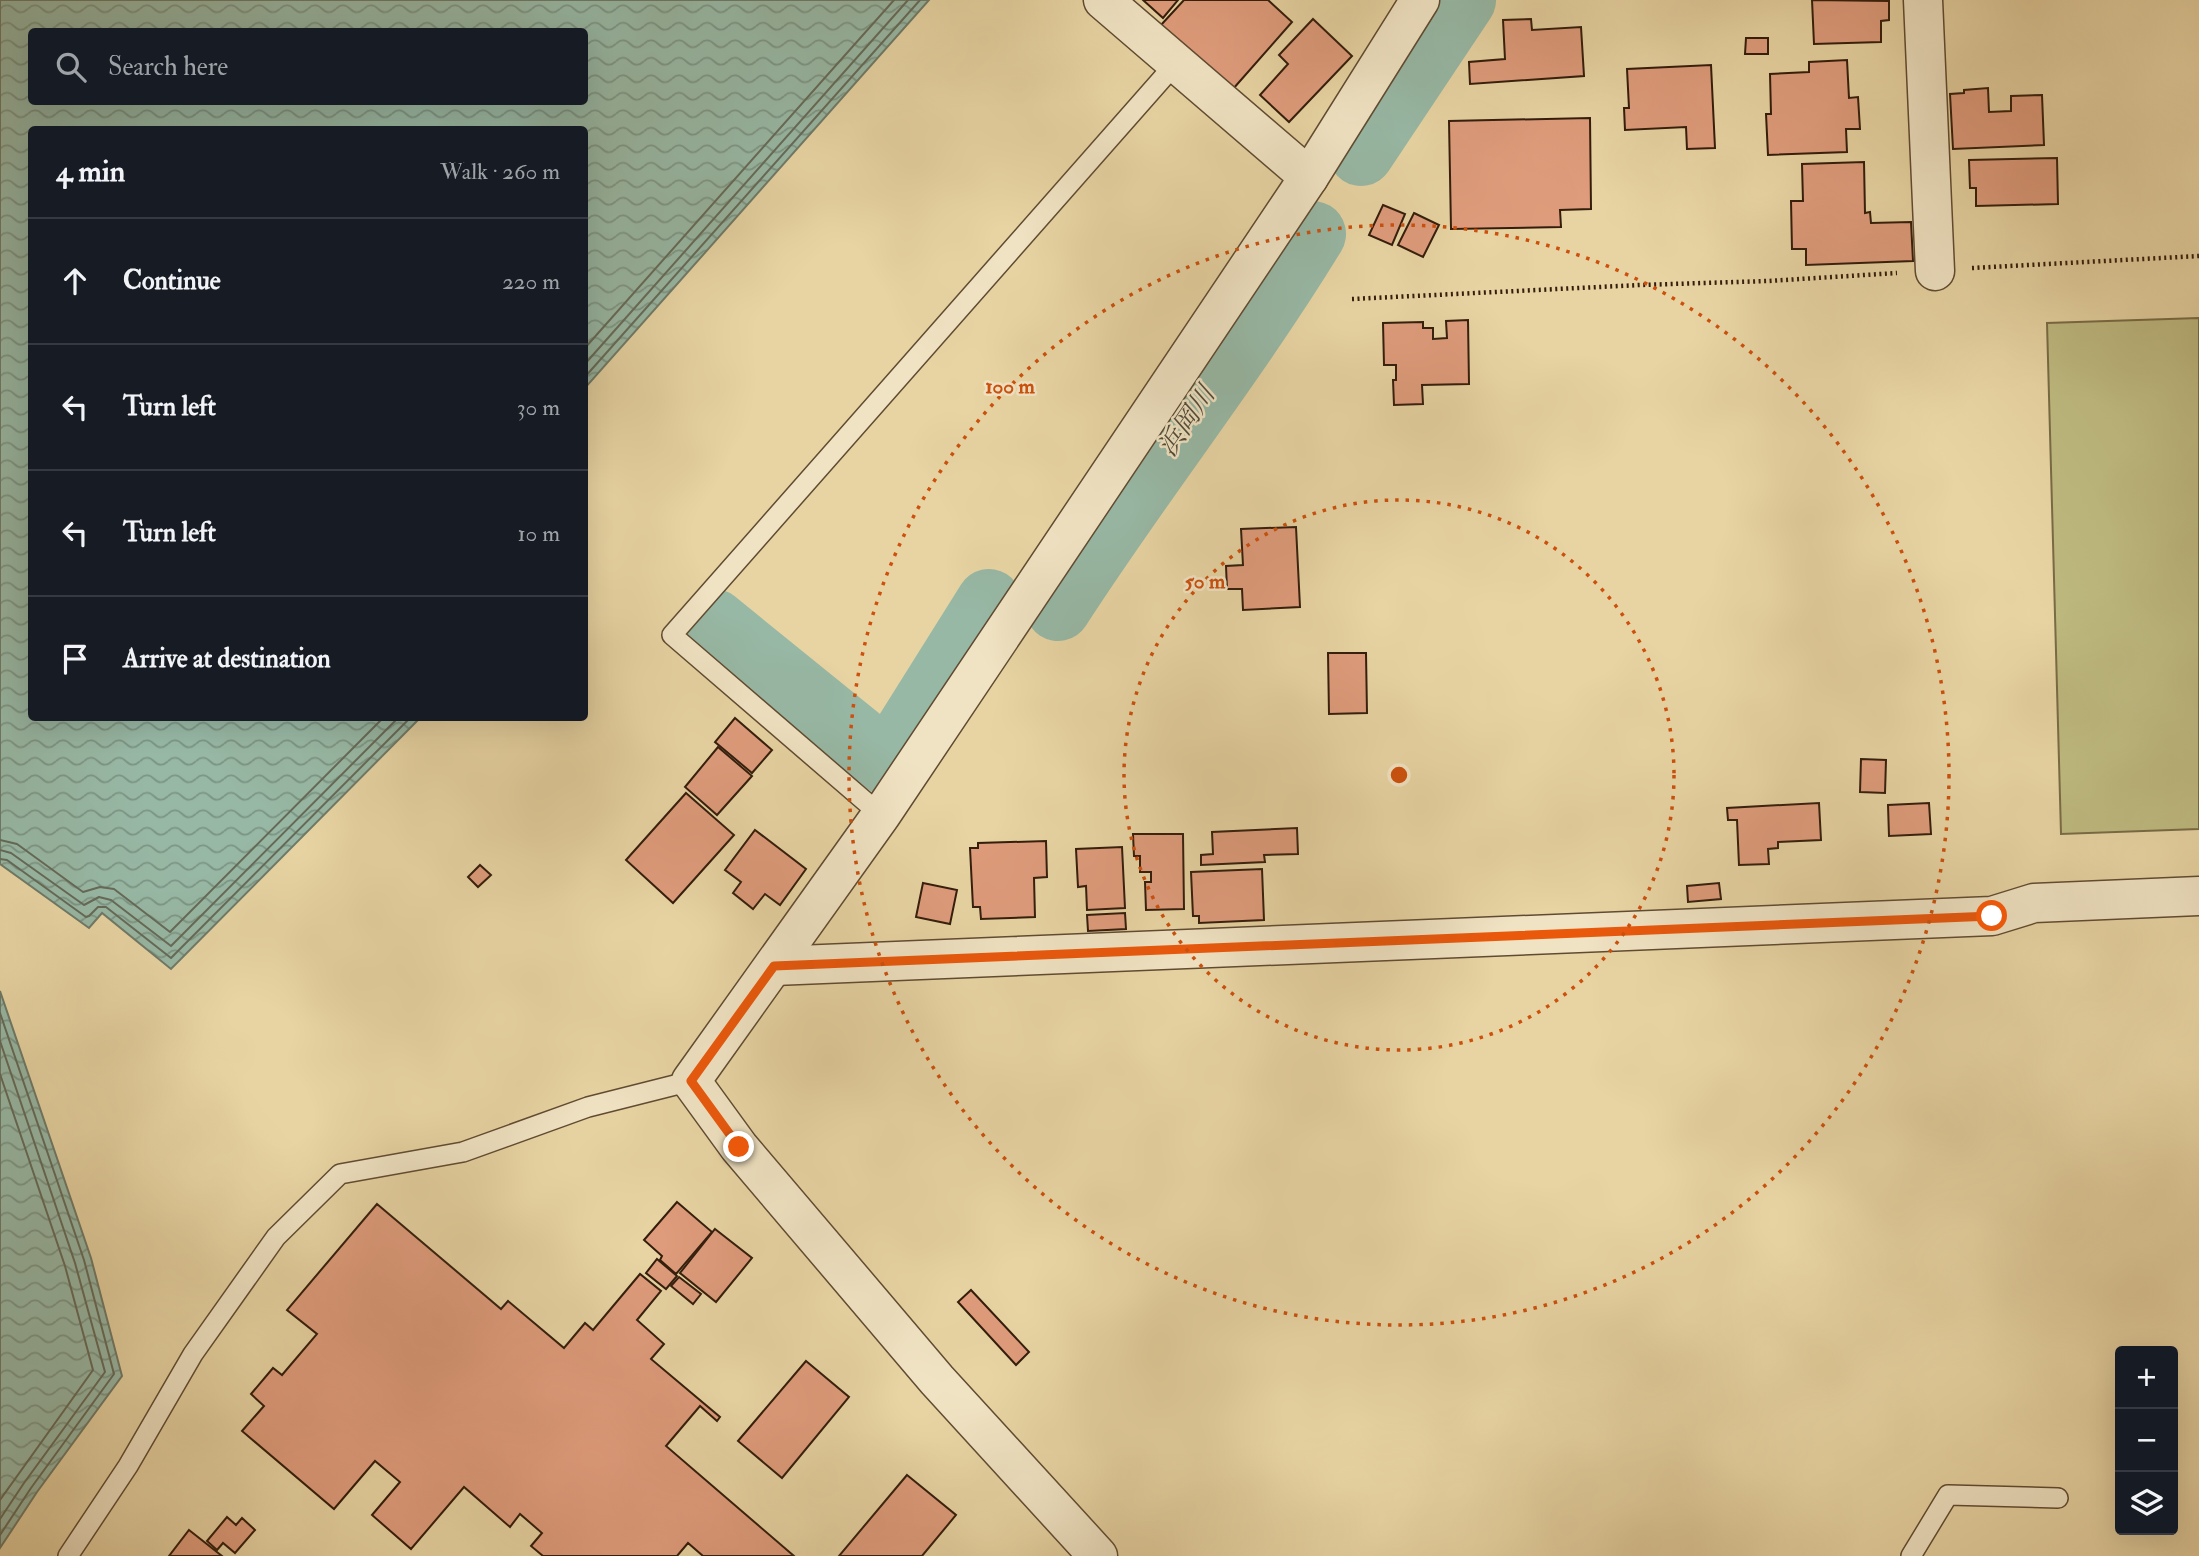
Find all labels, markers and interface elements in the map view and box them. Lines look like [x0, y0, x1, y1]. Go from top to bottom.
search box [28, 28, 588, 105]
icon: search [52, 48, 90, 86]
text: Search here [108, 51, 228, 83]
text: 4 min [56, 153, 125, 190]
text: Walk · 260 m [440, 157, 560, 186]
icon: ahead [56, 262, 94, 300]
text: Continue [123, 265, 221, 297]
text: 220 m [502, 267, 560, 296]
text: 100 m [985, 373, 1036, 400]
water label: 浜岡川 [1152, 378, 1224, 463]
icon: left [56, 388, 94, 426]
text: Turn left [123, 391, 216, 423]
text: 30 m [517, 393, 560, 422]
icon: left [56, 514, 94, 552]
text: Turn left [123, 517, 216, 549]
text: 10 m [517, 519, 560, 548]
text: 50 m [1185, 568, 1226, 595]
icon: arrive [56, 640, 94, 678]
text: Arrive at destination [123, 643, 331, 675]
centre of rings [1387, 763, 1411, 787]
route start [1976, 900, 2007, 931]
route end [723, 1131, 754, 1162]
map controls [2115, 1346, 2178, 1535]
button: + [2115, 1346, 2178, 1409]
button: − [2115, 1409, 2178, 1472]
button: layers [2115, 1472, 2178, 1535]

